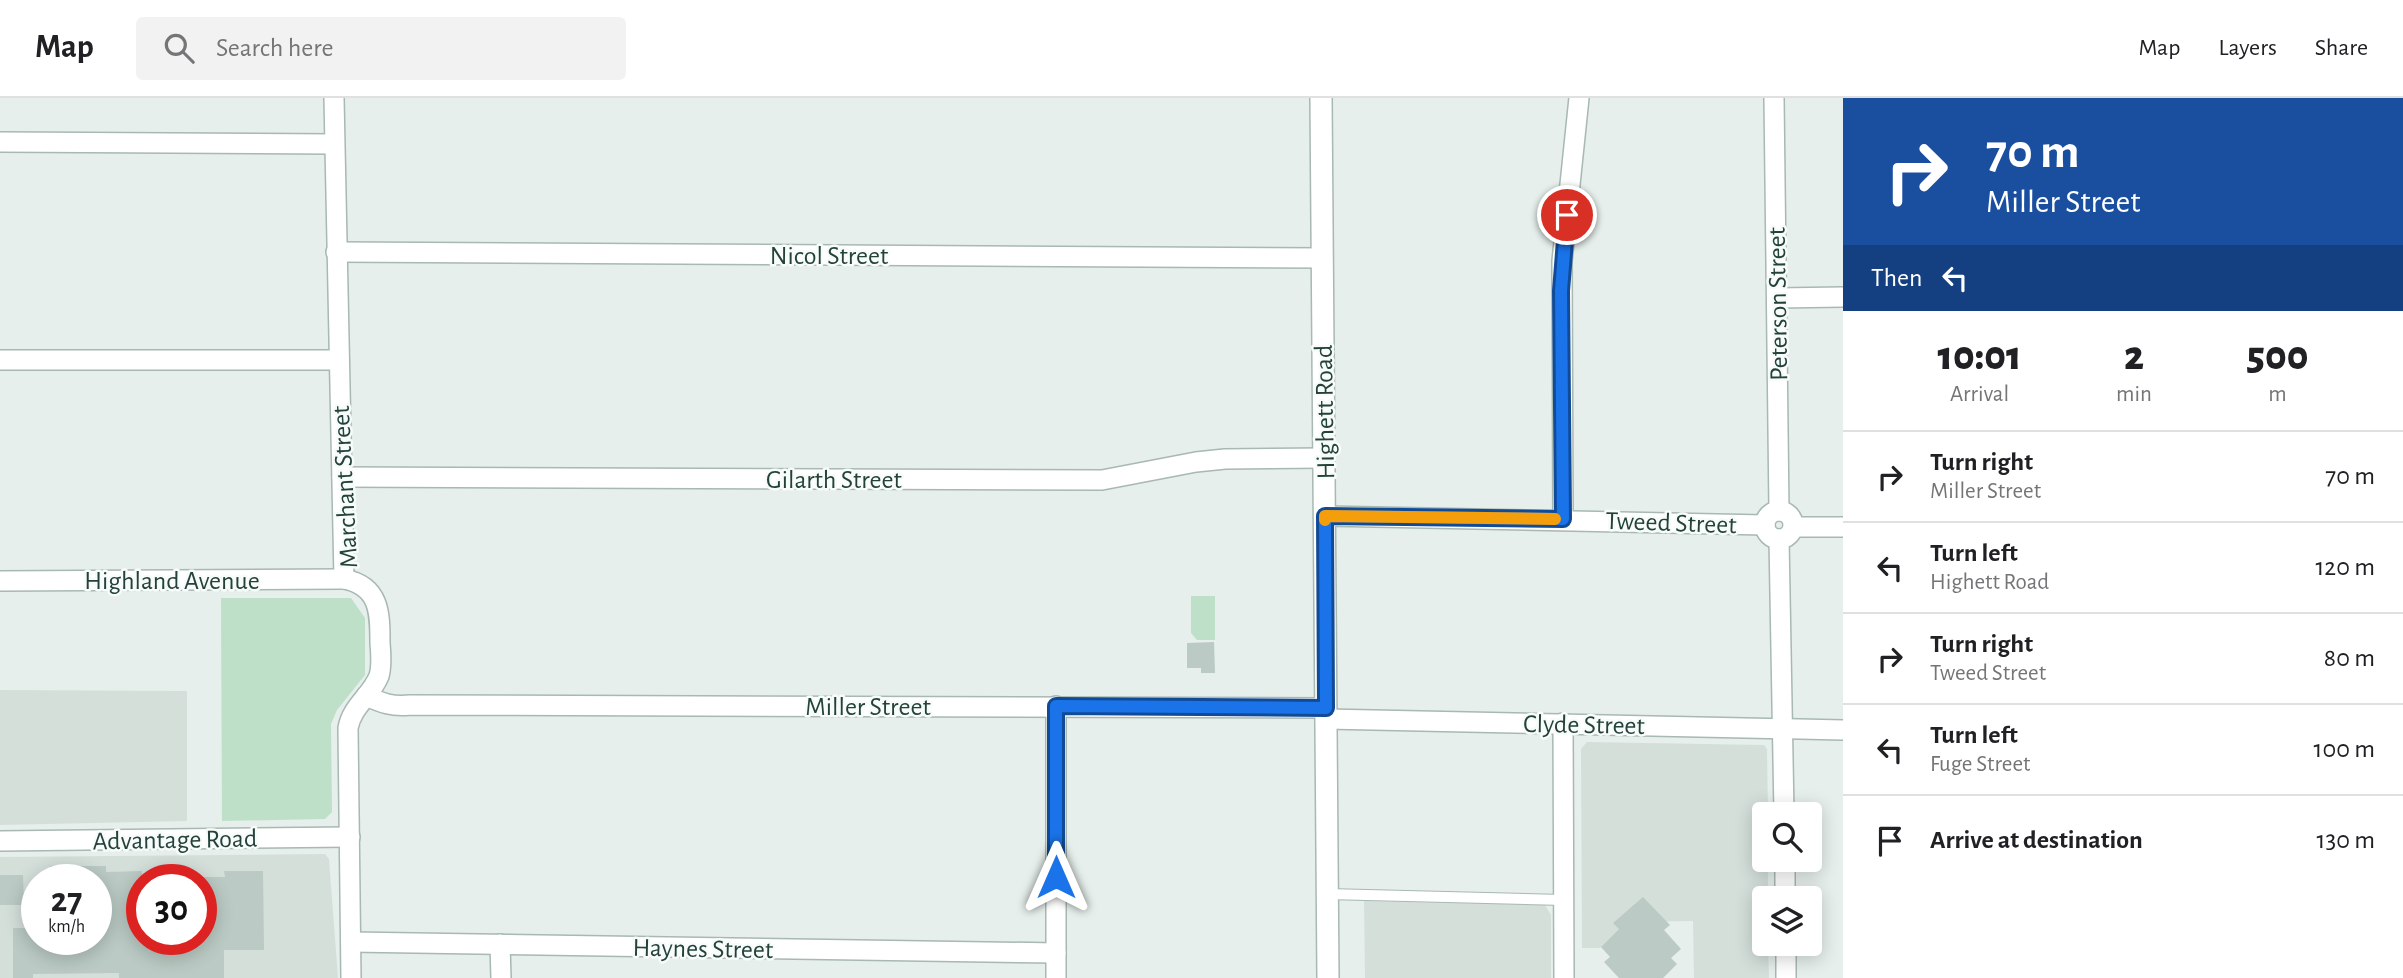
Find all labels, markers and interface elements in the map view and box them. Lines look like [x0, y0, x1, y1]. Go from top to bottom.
search box [136, 17, 626, 80]
icon: search [160, 29, 198, 67]
text: Map [35, 31, 94, 64]
text: Search here [216, 35, 334, 61]
text: Map [2138, 36, 2180, 60]
text: Layers [2218, 36, 2277, 60]
text: Share [2315, 36, 2368, 60]
icon: right [1871, 126, 1962, 217]
text: 70 m [1986, 128, 2080, 177]
pin [1537, 185, 1597, 245]
text: Miller Street [1986, 186, 2141, 218]
icon: arrive [1548, 196, 1586, 234]
street label: Peterson Street [1764, 227, 1792, 381]
street label: Nicol Street [770, 243, 888, 269]
icon: left [1936, 259, 1974, 297]
text: Then [1871, 265, 1922, 291]
text: 10:01 [1938, 335, 2022, 377]
text: 2 [2124, 335, 2144, 377]
text: 500 [2247, 335, 2308, 377]
street label: Highett Road [1311, 344, 1339, 480]
text: Arrival [1950, 383, 2009, 406]
text: min [2116, 383, 2152, 406]
text: m [2268, 383, 2287, 406]
street label: Marchant Street [328, 405, 362, 569]
text: Turn right [1930, 449, 2033, 475]
icon: right [1871, 458, 1909, 496]
text: 70 m [2325, 463, 2375, 489]
street label: Gilarth Street [766, 467, 902, 493]
text: Miller Street [1930, 480, 2041, 503]
street label: Tweed Street [1605, 508, 1737, 538]
text: Turn left [1930, 540, 2018, 566]
icon: left [1871, 549, 1909, 587]
text: 120 m [2315, 554, 2375, 580]
street label: Highland Avenue [84, 568, 260, 594]
text: Highett Road [1930, 571, 2049, 594]
text: Turn right [1930, 631, 2033, 657]
icon: right [1871, 640, 1909, 678]
text: 80 m [2324, 645, 2375, 671]
text: Tweed Street [1930, 662, 2046, 685]
street label: Miller Street [805, 694, 931, 720]
street label: Clyde Street [1523, 711, 1645, 739]
text: Turn left [1930, 722, 2018, 748]
icon: left [1871, 731, 1909, 769]
text: 100 m [2314, 736, 2375, 762]
text: Fuge Street [1930, 753, 2030, 776]
map controls [1752, 802, 1822, 956]
button: search [1752, 802, 1822, 872]
icon: arrive [1871, 822, 1909, 860]
street label: Advantage Road [92, 826, 258, 854]
text: Arrive at destination [1930, 827, 2143, 853]
text: 130 m [2317, 827, 2375, 853]
position arrow [1019, 840, 1093, 914]
speed limit sign: 30 [126, 864, 217, 955]
text: 27 [51, 883, 82, 918]
button: layers [1752, 886, 1822, 956]
text: km/h [48, 918, 85, 936]
street label: Haynes Street [632, 935, 773, 963]

